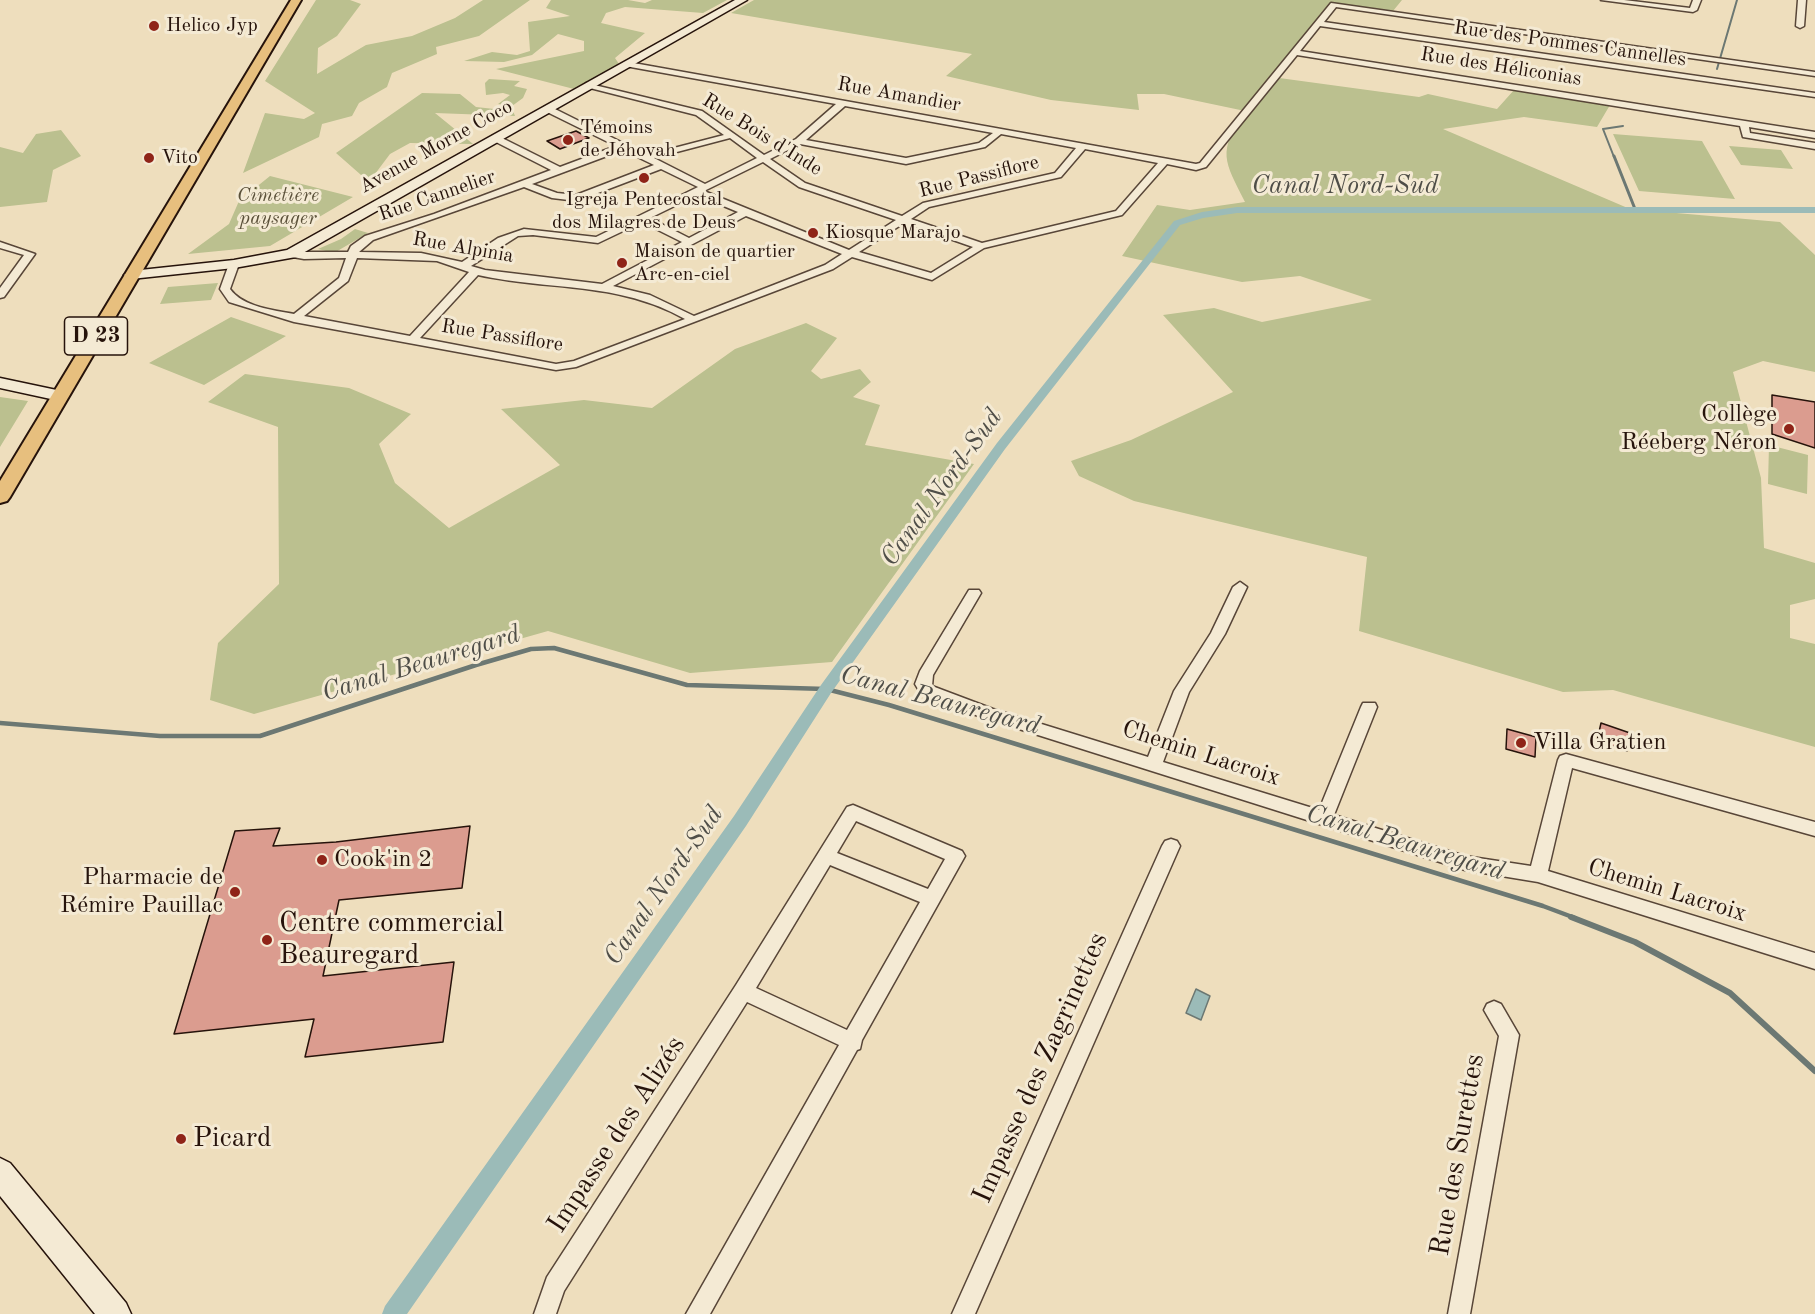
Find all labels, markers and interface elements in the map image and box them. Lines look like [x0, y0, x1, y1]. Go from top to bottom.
place label: Helico Jyp [166, 14, 258, 38]
street label: Rue des Pommes Cannelles [1452, 16, 1688, 72]
marker: Helico Jyp [147, 19, 161, 33]
street label: Rue des Héliconias [1419, 42, 1583, 92]
street label: Rue Amandier [835, 72, 963, 118]
street label: Rue Bois d'Inde [698, 89, 826, 181]
street label: Avenue Morne Coco [355, 95, 517, 199]
place label: Témoins de Jéhovah [580, 116, 676, 163]
marker: Témoins de Jéhovah [561, 133, 575, 147]
place label: Vito [161, 146, 198, 170]
street label: Rue Passiflore [916, 150, 1042, 204]
marker: Vito [142, 151, 156, 165]
street label: Rue Cannelier [375, 165, 499, 227]
water label: Canal Nord-Sud [1252, 170, 1438, 202]
marker: Igreja Pentecostal dos Milagres de Deus [637, 171, 651, 185]
park label: Cimetière paysager [237, 184, 319, 231]
place label: Igreja Pentecostal dos Milagres de Deus [552, 188, 736, 235]
place label: Kiosque Marajo [825, 221, 961, 245]
marker: Kiosque Marajo [806, 226, 820, 240]
street label: Rue Alpinia [411, 227, 515, 269]
place label: Maison de quartier Arc-en-ciel [634, 240, 795, 287]
marker: Maison de quartier Arc-en-ciel [615, 256, 629, 270]
street label: Rue Passiflore [439, 315, 565, 357]
road number: D 23 [64, 317, 128, 355]
place label: Collège Réeberg Néron [1621, 401, 1777, 457]
water label: Canal Nord-Sud [874, 403, 1010, 573]
marker: Collège Réeberg Néron [1782, 422, 1796, 436]
water label: Canal Beauregard [318, 619, 524, 709]
water label: Canal Beauregard [837, 659, 1043, 743]
street label: Chemin Lacroix [1118, 715, 1284, 793]
place label: Villa Gratien [1533, 729, 1666, 757]
marker: Villa Gratien [1514, 736, 1528, 750]
water label: Canal Beauregard [1302, 798, 1508, 888]
water label: Canal Nord-Sud [598, 801, 730, 971]
place label: Cook'in 2 [334, 846, 432, 874]
marker: Cook'in 2 [315, 853, 329, 867]
street label: Chemin Lacroix [1584, 853, 1750, 929]
place label: Pharmacie de Rémire Pauillac [60, 864, 223, 920]
marker: Pharmacie de Rémire Pauillac [228, 885, 242, 899]
place label: Centre commercial Beauregard [279, 907, 504, 973]
street label: Impasse des Zagrinettes [966, 927, 1116, 1209]
marker: Centre commercial Beauregard [260, 933, 274, 947]
street label: Impasse des Alizés [541, 1030, 693, 1240]
street label: Rue des Surettes [1424, 1051, 1492, 1259]
place label: Picard [193, 1122, 272, 1156]
marker: Picard [174, 1132, 188, 1146]

